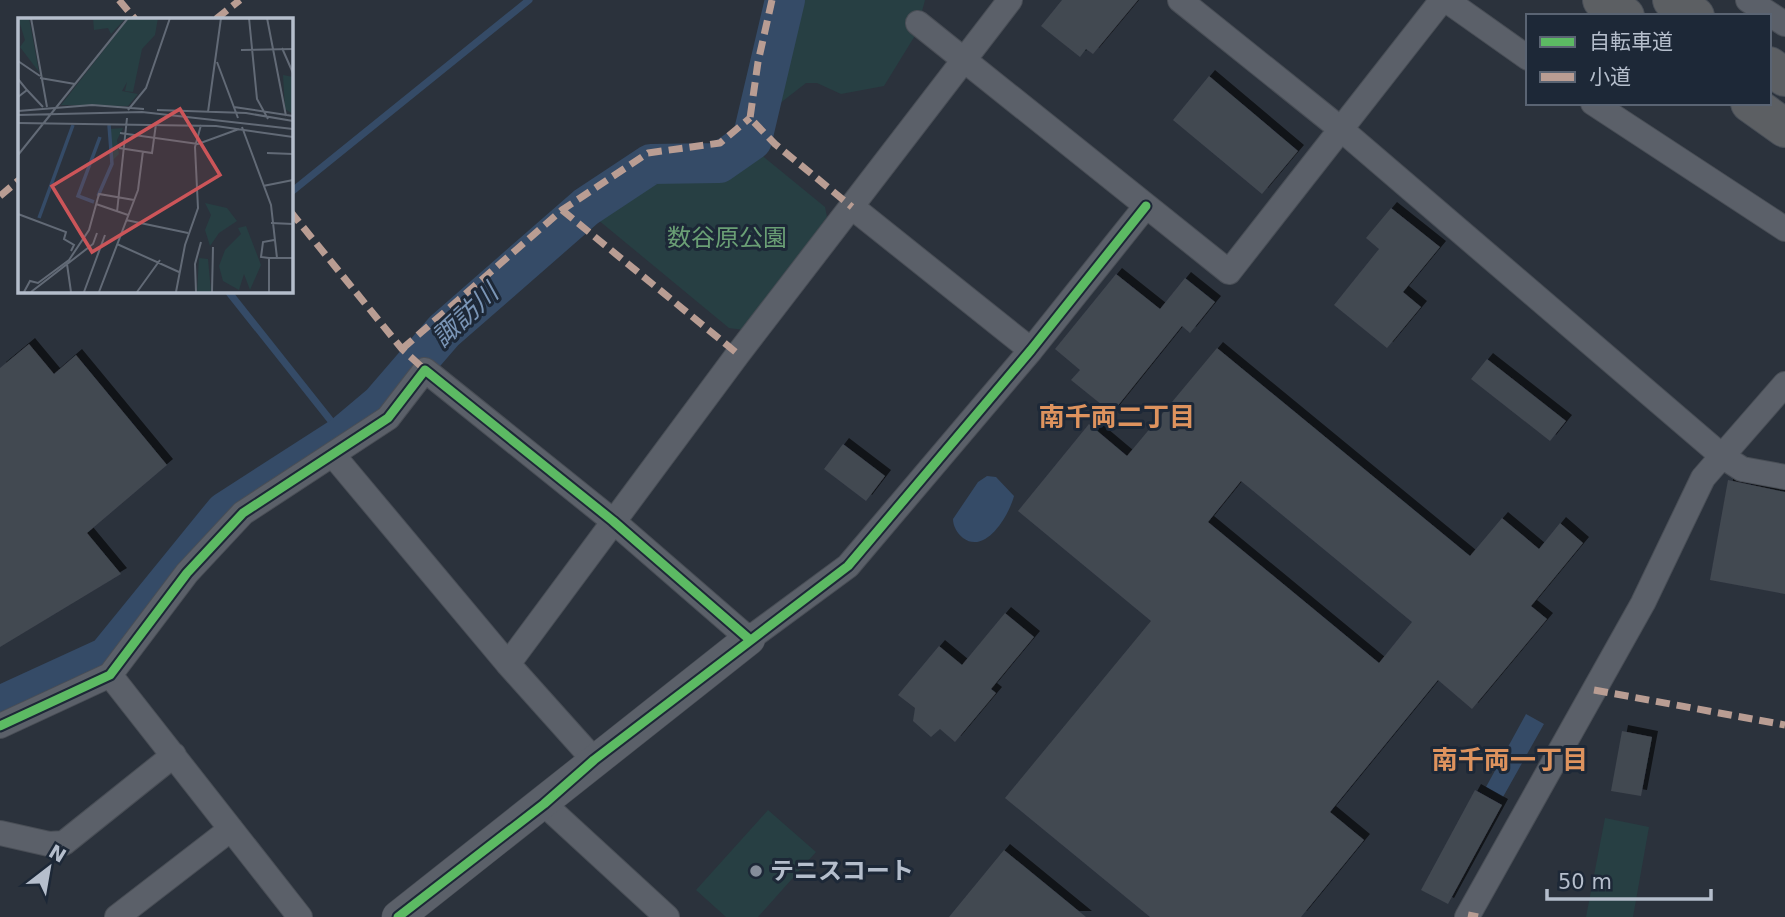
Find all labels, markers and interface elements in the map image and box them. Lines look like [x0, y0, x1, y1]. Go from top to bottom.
legend [1526, 14, 1771, 105]
inset map [18, 18, 292, 292]
text: 自転車道 [1589, 30, 1673, 54]
text: 小道 [1589, 65, 1631, 89]
park label: 数谷原公園 [667, 224, 787, 252]
water label: 諏訪川 [426, 275, 506, 353]
district label: 南千両二丁目 [1039, 402, 1195, 432]
district label: 南千両一丁目 [1432, 745, 1588, 775]
north arrow [14, 833, 84, 903]
text: N [45, 840, 70, 867]
place label: テニスコート [770, 857, 914, 885]
scale bar [1547, 858, 1712, 902]
marker: テニスコート [748, 863, 764, 879]
text: 50 m [1558, 870, 1612, 894]

